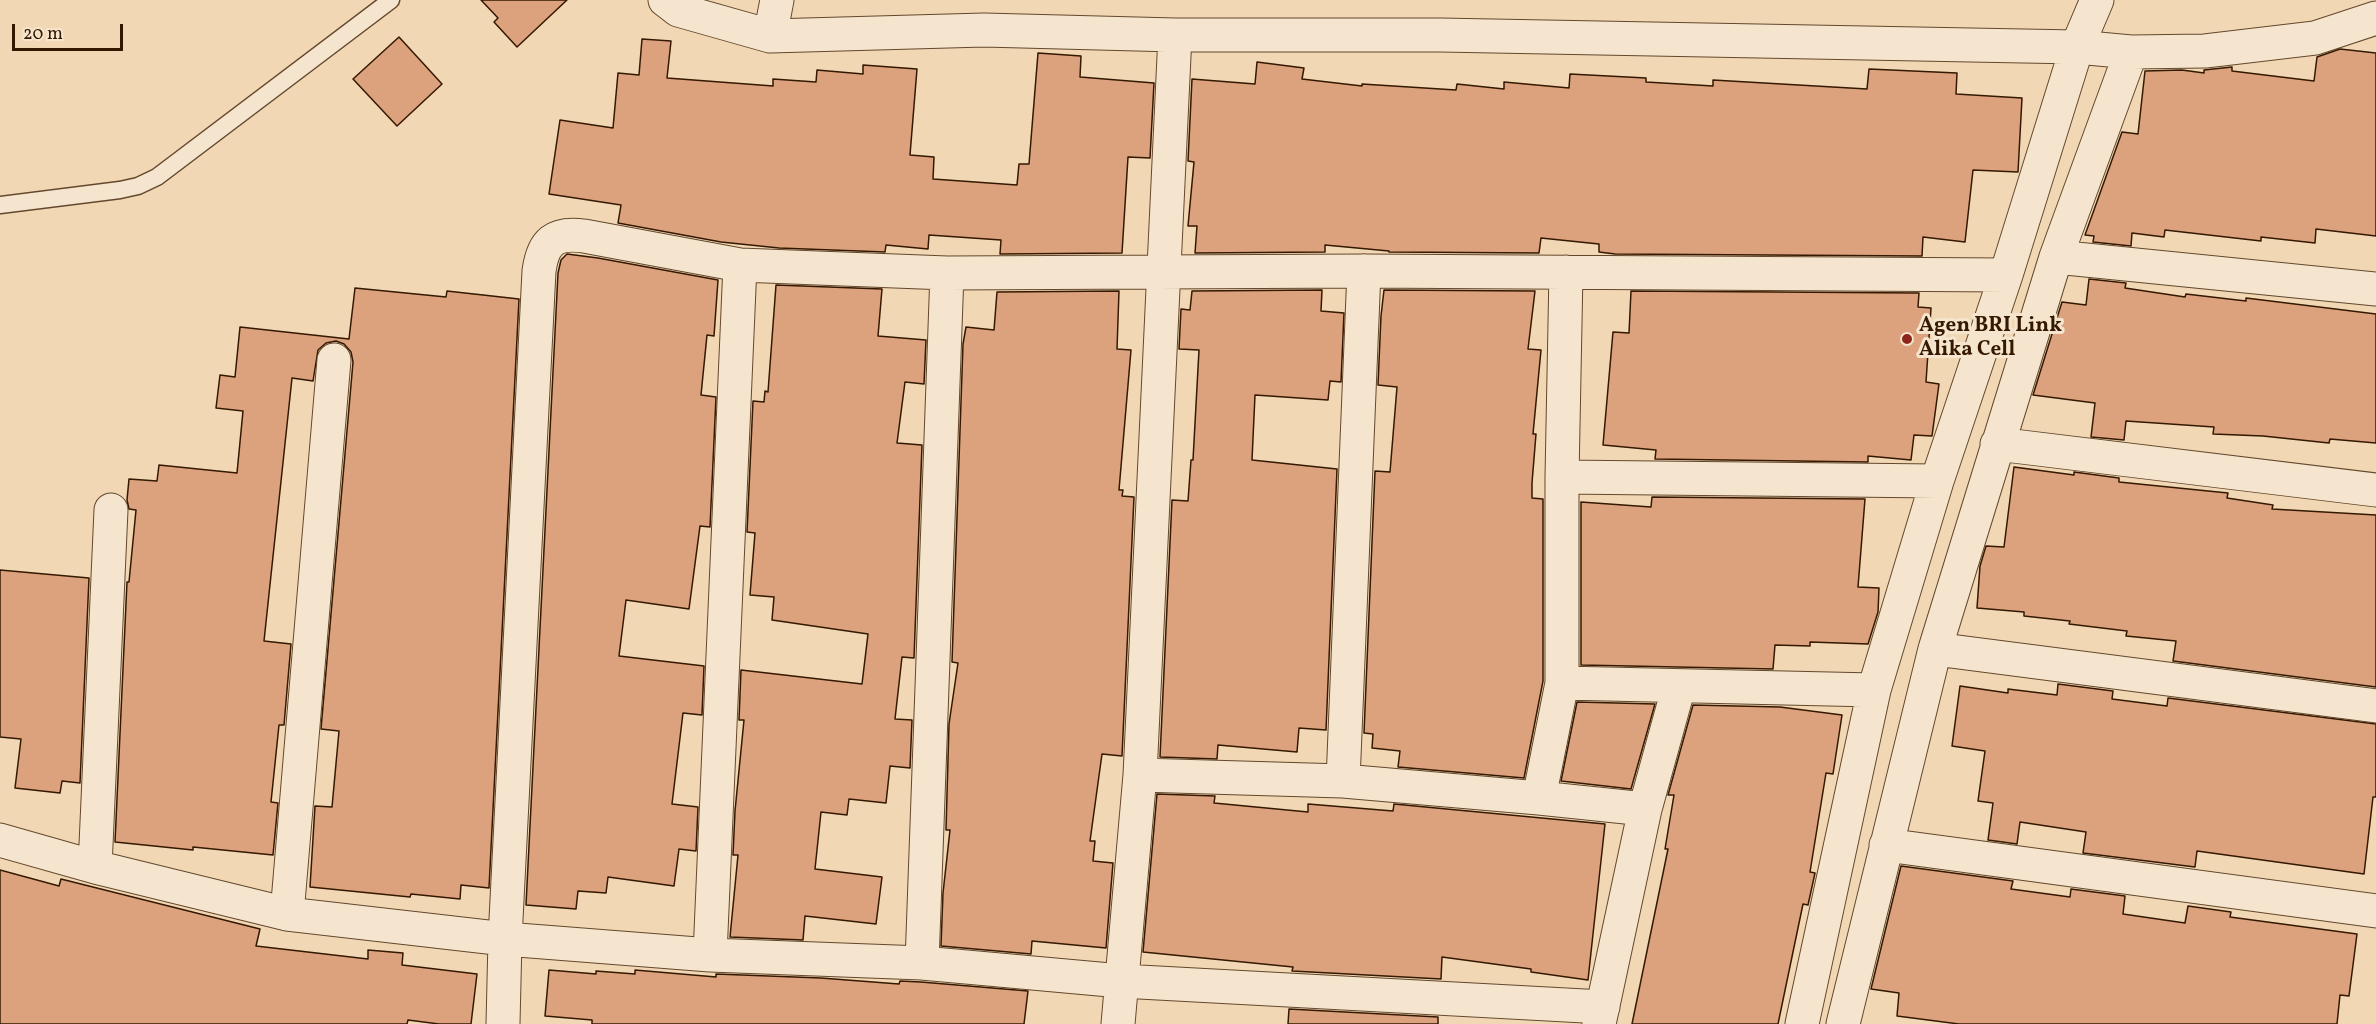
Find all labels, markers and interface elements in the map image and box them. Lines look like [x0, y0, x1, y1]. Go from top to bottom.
scale bar [15, 12, 126, 50]
text: 20 m [23, 22, 63, 47]
place label: Agen BRI Link Alika Cell [1919, 314, 2062, 364]
marker: Agen BRI Link Alika Cell [1900, 332, 1914, 346]

